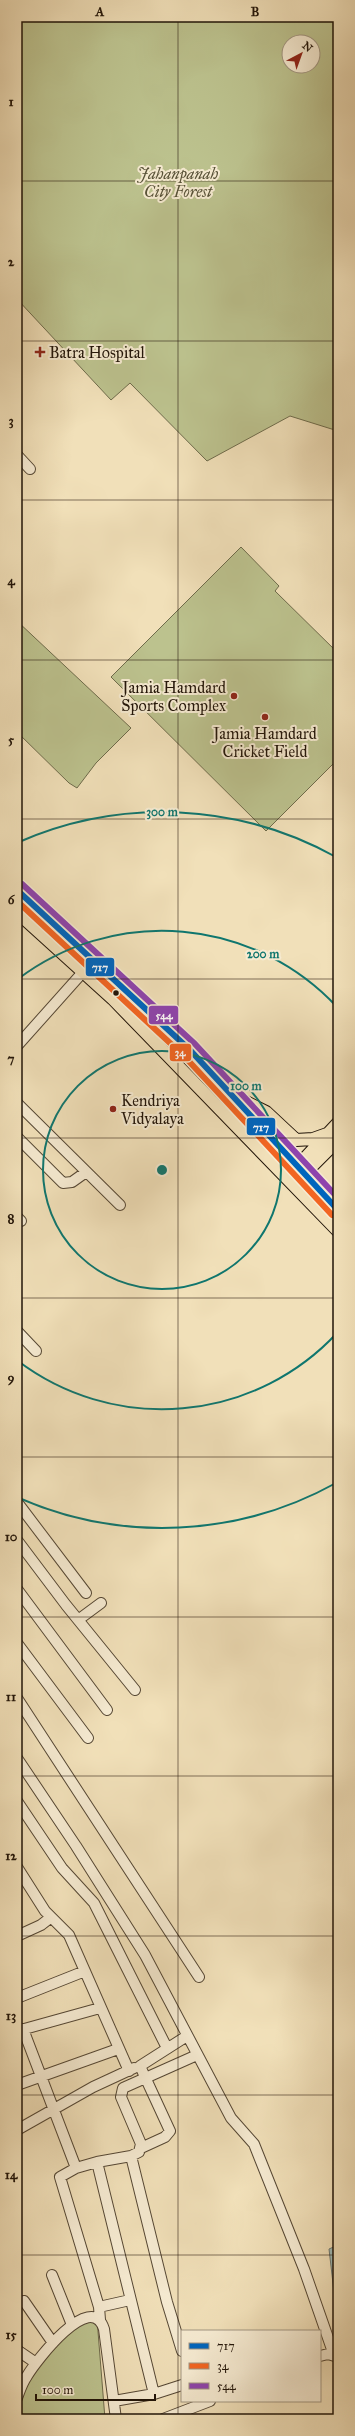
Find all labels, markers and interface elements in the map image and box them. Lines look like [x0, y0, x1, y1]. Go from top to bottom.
text: A [95, 4, 105, 20]
text: B [251, 4, 260, 20]
north arrow [281, 34, 321, 74]
text: N [299, 39, 316, 55]
text: 1 [8, 94, 14, 110]
park label: Jahanpanah City Forest [137, 164, 218, 201]
text: 2 [8, 254, 15, 270]
place label: Batra Hospital [49, 343, 146, 362]
marker: Batra Hospital [34, 346, 46, 358]
text: 3 [8, 413, 14, 429]
text: 4 [7, 573, 15, 589]
place label: Jamia Hamdard Sports Complex [120, 678, 226, 715]
marker: Jamia Hamdard Sports Complex [229, 691, 239, 701]
marker: Jamia Hamdard Cricket Field [260, 712, 270, 722]
place label: Jamia Hamdard Cricket Field [211, 724, 317, 761]
text: 5 [8, 732, 15, 748]
text: 300 m [146, 805, 179, 820]
text: 6 [8, 892, 16, 908]
text: 200 m [247, 947, 280, 961]
line badge: 717 [85, 957, 115, 977]
text: 717 [92, 961, 108, 974]
unlabelled marker [111, 988, 121, 998]
line badge: 544 [148, 1005, 179, 1025]
text: 544 [155, 1009, 173, 1023]
line badge: 34 [169, 1043, 192, 1062]
text: 34 [175, 1046, 186, 1060]
text: 7 [8, 1051, 15, 1067]
text: 100 m [230, 1079, 263, 1093]
place label: Kendriya Vidyalaya [120, 1091, 184, 1128]
marker: Kendriya Vidyalaya [108, 1104, 118, 1114]
line badge: 717 [246, 1117, 276, 1136]
text: 717 [253, 1121, 269, 1134]
centre of rings [155, 1163, 169, 1177]
text: 8 [8, 1211, 15, 1227]
text: 9 [8, 1370, 15, 1386]
text: 10 [5, 1529, 18, 1545]
text: 11 [6, 1689, 16, 1705]
text: 12 [5, 1848, 17, 1864]
text: 13 [6, 2008, 16, 2024]
text: 14 [5, 2167, 18, 2183]
text: 15 [5, 2327, 17, 2343]
legend [181, 2330, 321, 2402]
text: 717 [217, 2339, 235, 2353]
text: 34 [217, 2359, 229, 2373]
scale bar [36, 2376, 155, 2402]
text: 544 [217, 2379, 236, 2393]
text: 100 m [42, 2383, 73, 2397]

